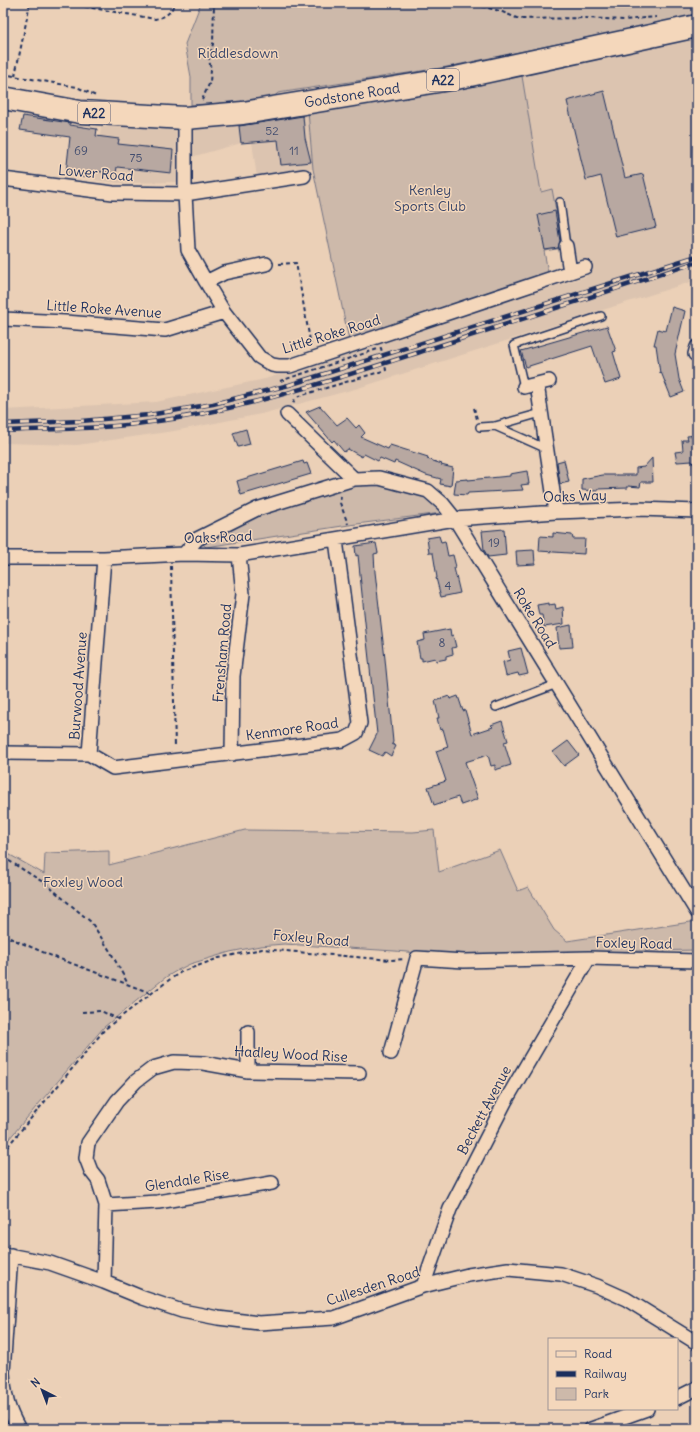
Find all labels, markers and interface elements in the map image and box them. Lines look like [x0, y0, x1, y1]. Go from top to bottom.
park label: Riddlesdown [198, 44, 278, 62]
road number: A22 [427, 69, 459, 91]
street label: Godstone Road [303, 79, 401, 111]
road number: A22 [78, 102, 110, 124]
house number: 52 [265, 123, 279, 138]
house number: 69 [74, 143, 88, 158]
house number: 11 [289, 143, 299, 158]
house number: 75 [130, 150, 142, 165]
street label: Lower Road [57, 161, 135, 185]
park label: Kenley Sports Club [394, 181, 466, 215]
street label: Little Roke Avenue [46, 296, 162, 322]
street label: Little Roke Road [280, 311, 382, 357]
street label: Oaks Way [543, 486, 607, 506]
street label: Oaks Road [183, 527, 253, 547]
house number: 19 [488, 535, 500, 550]
house number: 4 [445, 578, 452, 593]
street label: Roke Road [510, 585, 560, 651]
street label: Frensham Road [209, 603, 235, 703]
street label: Burwood Avenue [65, 631, 91, 741]
house number: 8 [439, 635, 446, 650]
street label: Kenmore Road [245, 714, 339, 744]
park label: Foxley Wood [43, 873, 123, 891]
street label: Foxley Road [272, 926, 350, 950]
street label: Foxley Road [596, 933, 672, 953]
street label: Hadley Wood Rise [234, 1042, 348, 1066]
street label: Beckett Avenue [453, 1062, 515, 1158]
street label: Glendale Rise [144, 1164, 230, 1196]
street label: Cullesden Road [324, 1262, 422, 1310]
legend [548, 1338, 678, 1410]
text: Road [584, 1346, 612, 1361]
text: Railway [584, 1366, 627, 1381]
north arrow [22, 1370, 62, 1410]
text: N [28, 1375, 43, 1390]
text: Park [584, 1386, 609, 1401]

